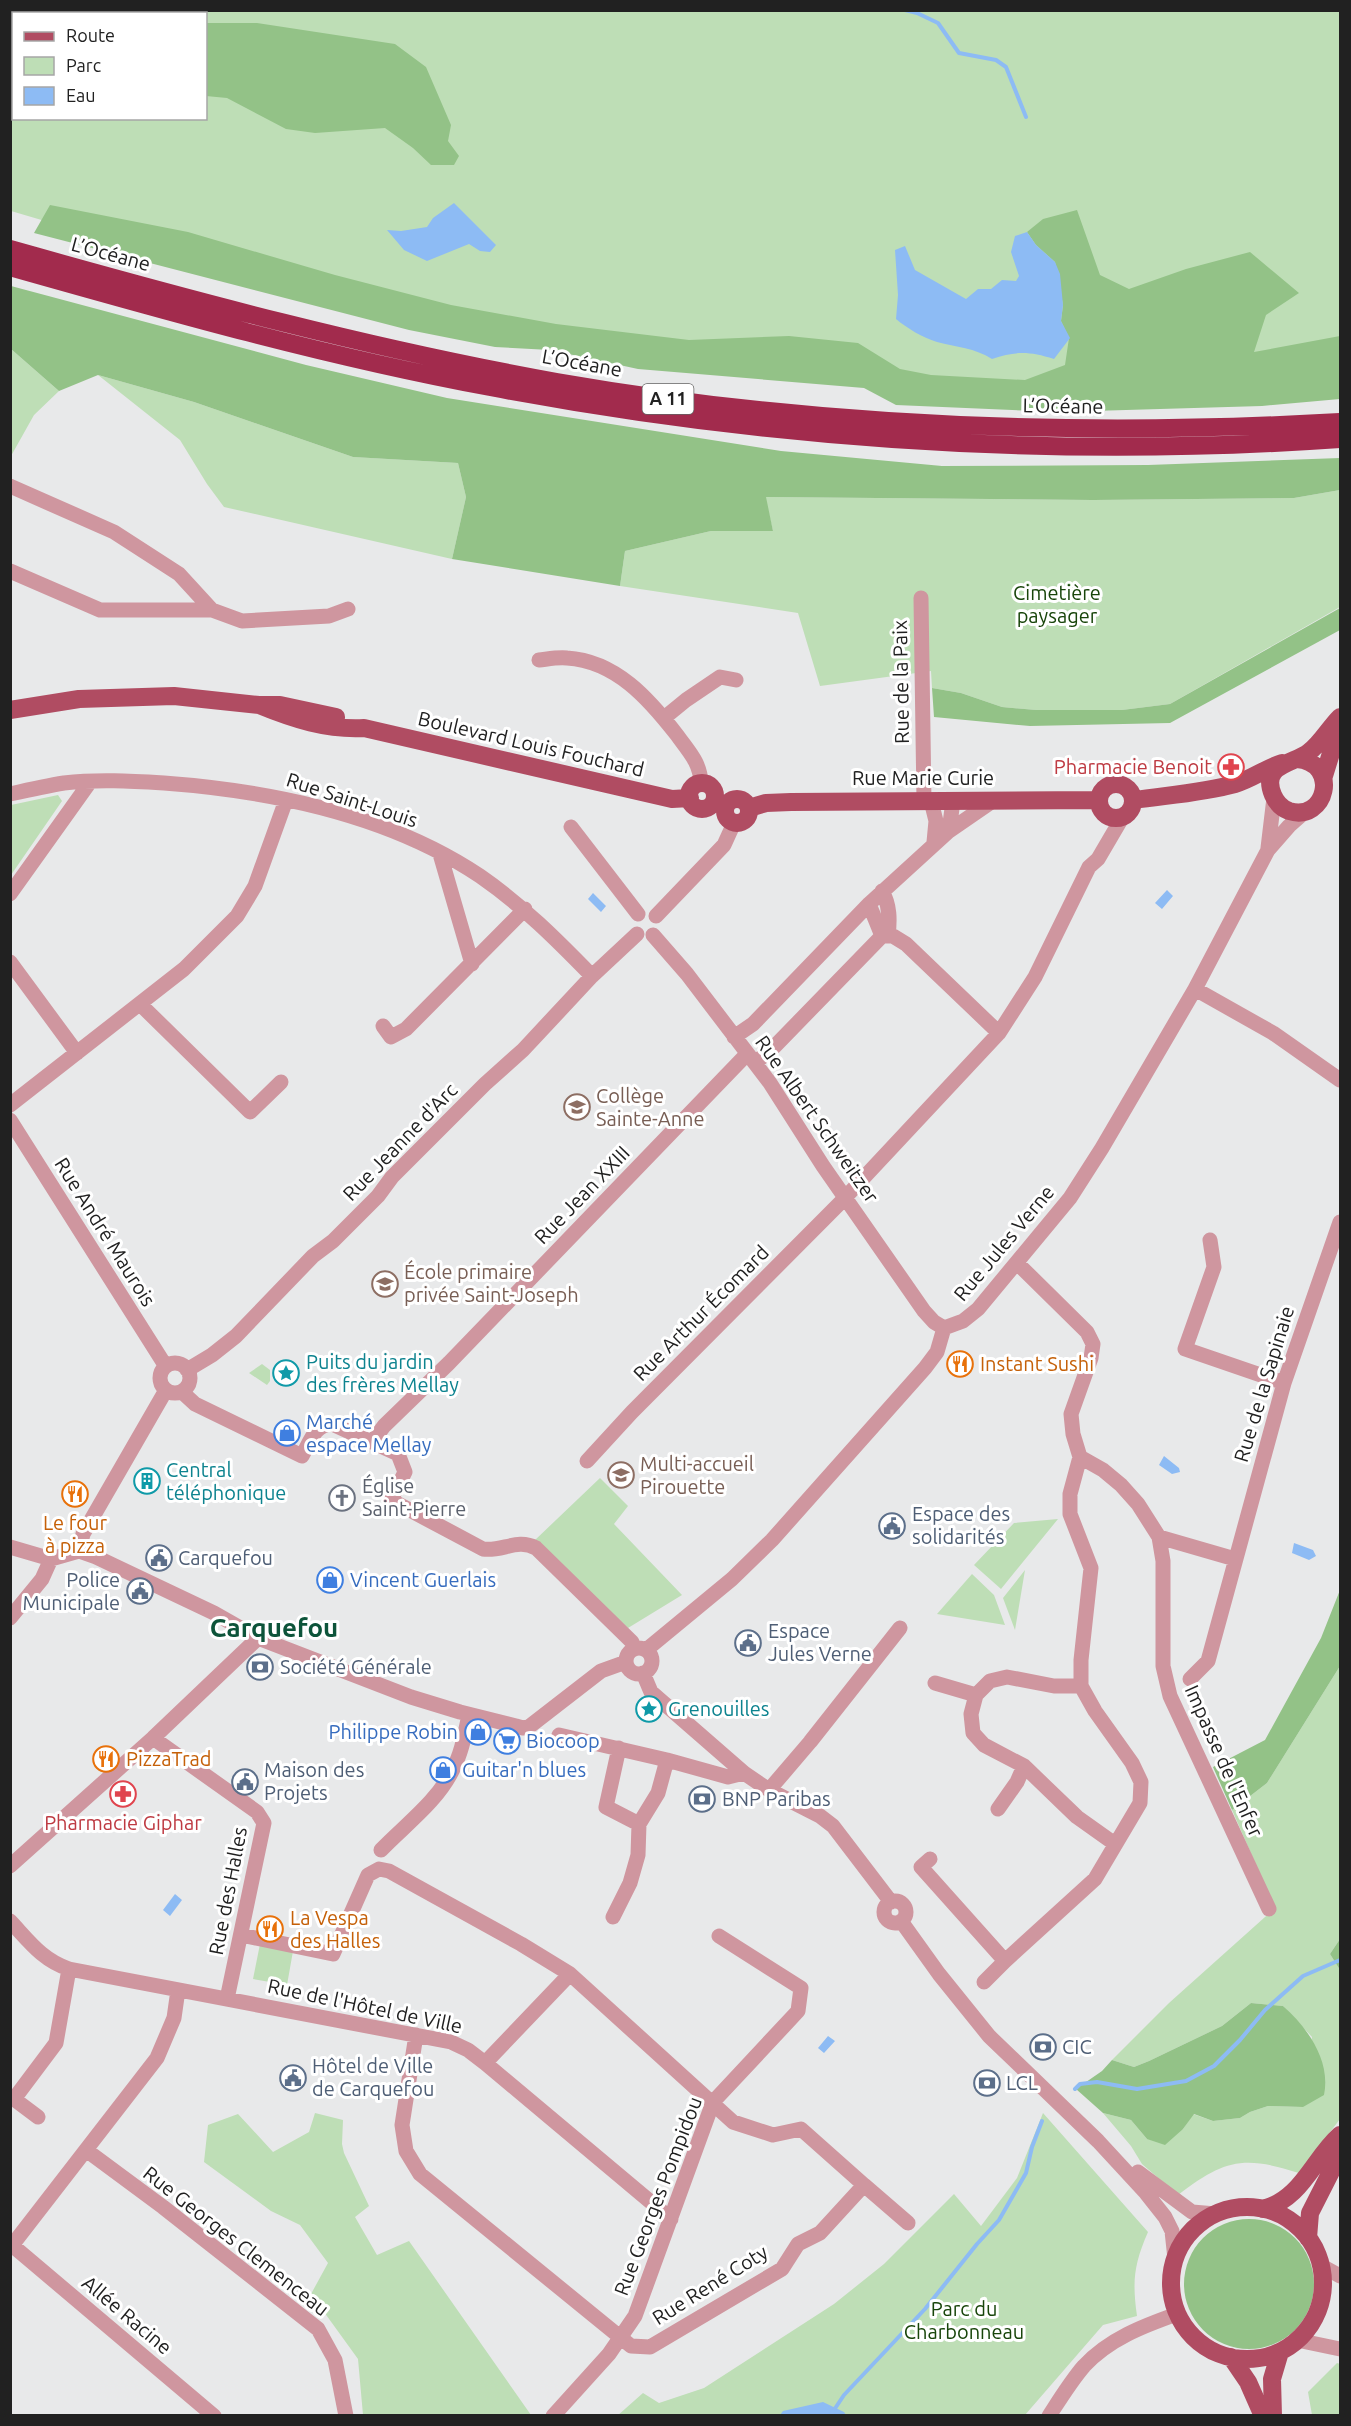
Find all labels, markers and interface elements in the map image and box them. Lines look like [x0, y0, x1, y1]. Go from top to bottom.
legend [12, 12, 207, 120]
text: Route [66, 25, 115, 45]
text: Parc [66, 55, 101, 75]
text: Eau [66, 85, 96, 105]
street label: L’Océane [69, 232, 153, 275]
street label: L’Océane [540, 344, 624, 381]
road number: A 11 [642, 384, 694, 414]
street label: L’Océane [1022, 393, 1104, 418]
park label: Cimetière paysager [1013, 581, 1101, 627]
street label: Rue de la Paix [888, 620, 913, 744]
street label: Boulevard Louis Fouchard [416, 706, 646, 781]
pharmacy icon: Pharmacie Benoit [1216, 752, 1246, 782]
place label: Pharmacie Benoit [1054, 755, 1212, 778]
street label: Rue Marie Curie [852, 766, 994, 789]
street label: Rue Saint-Louis [284, 767, 421, 832]
street label: Rue Albert Schweitzer [751, 1031, 884, 1207]
street label: Rue Jeanne d'Arc [338, 1078, 461, 1205]
place label: Collège Sainte-Anne [596, 1084, 705, 1130]
school or university icon: Collège Sainte-Anne [562, 1092, 592, 1122]
street label: Rue Jean XXIII [529, 1141, 634, 1248]
street label: Rue André Maurois [50, 1153, 160, 1310]
street label: Rue Jules Verne [949, 1180, 1059, 1305]
street label: Rue Arthur Écomard [628, 1240, 773, 1385]
place label: École primaire privée Saint-Joseph [404, 1260, 579, 1306]
school or university icon: École primaire privée Saint-Joseph [370, 1269, 400, 1299]
street label: Rue de la Sapinaie [1229, 1303, 1298, 1465]
restaurant icon: Instant Sushi [945, 1349, 975, 1379]
place label: Puits du jardin des frères Mellay [306, 1350, 459, 1396]
place label: Instant Sushi [980, 1352, 1094, 1375]
place icon: Puits du jardin des frères Mellay [271, 1358, 301, 1388]
place label: Marché espace Mellay [306, 1410, 432, 1456]
shop icon: Marché espace Mellay [272, 1418, 302, 1448]
place label: Multi-accueil Pirouette [640, 1452, 754, 1498]
place label: Central téléphonique [166, 1458, 286, 1504]
school or university icon: Multi-accueil Pirouette [606, 1460, 636, 1490]
building icon: Central téléphonique [132, 1466, 162, 1496]
place label: Église Saint-Pierre [362, 1474, 466, 1520]
restaurant icon: Le four à pizza [60, 1479, 90, 1509]
church icon: Église Saint-Pierre [327, 1483, 357, 1513]
place label: Espace des solidarités [912, 1502, 1010, 1548]
place label: Le four à pizza [43, 1511, 107, 1557]
public building icon: Espace des solidarités [877, 1511, 907, 1541]
public building icon: Carquefou [144, 1543, 174, 1573]
place label: Carquefou [178, 1546, 273, 1569]
shop icon: Vincent Guerlais [315, 1565, 345, 1595]
place label: Police Municipale [23, 1568, 120, 1614]
place label: Vincent Guerlais [350, 1568, 496, 1591]
public building icon: Police Municipale [125, 1576, 155, 1606]
district label: Carquefou [210, 1613, 338, 1642]
place label: Espace Jules Verne [768, 1619, 872, 1665]
public building icon: Espace Jules Verne [733, 1628, 763, 1658]
bank icon: Société Générale [245, 1652, 275, 1682]
place label: Société Générale [280, 1655, 432, 1678]
street label: Impasse de l'Enfer [1181, 1681, 1268, 1841]
place icon: Grenouilles [634, 1694, 664, 1724]
place label: Grenouilles [668, 1697, 769, 1720]
shop icon: Philippe Robin [463, 1717, 493, 1747]
place label: Philippe Robin [329, 1720, 458, 1743]
supermarket icon: Biocoop [492, 1726, 522, 1756]
place label: Biocoop [526, 1729, 600, 1752]
restaurant icon: PizzaTrad [91, 1744, 121, 1774]
place label: PizzaTrad [126, 1747, 211, 1770]
shop icon: Guitar'n blues [428, 1755, 458, 1785]
place label: Maison des Projets [264, 1758, 364, 1804]
place label: Guitar'n blues [462, 1758, 586, 1781]
public building icon: Maison des Projets [230, 1767, 260, 1797]
pharmacy icon: Pharmacie Giphar [108, 1779, 138, 1809]
bank icon: BNP Paribas [687, 1784, 717, 1814]
place label: BNP Paribas [722, 1787, 831, 1810]
place label: Pharmacie Giphar [44, 1811, 202, 1834]
street label: Rue des Halles [204, 1825, 251, 1957]
place label: La Vespa des Halles [290, 1906, 380, 1952]
restaurant icon: La Vespa des Halles [255, 1914, 285, 1944]
street label: Rue de l'Hôtel de Ville [266, 1974, 464, 2037]
bank icon: CIC [1028, 2032, 1058, 2062]
place label: CIC [1062, 2035, 1092, 2058]
place label: Hôtel de Ville de Carquefou [312, 2054, 434, 2100]
public building icon: Hôtel de Ville de Carquefou [278, 2063, 308, 2093]
bank icon: LCL [972, 2068, 1002, 2098]
place label: LCL [1006, 2071, 1038, 2094]
street label: Rue Georges Pompidou [609, 2093, 706, 2298]
street label: Rue Georges Clemenceau [139, 2161, 334, 2320]
street label: Rue René Coty [648, 2240, 772, 2329]
street label: Allée Racine [78, 2271, 177, 2359]
park label: Parc du Charbonneau [904, 2297, 1024, 2343]

